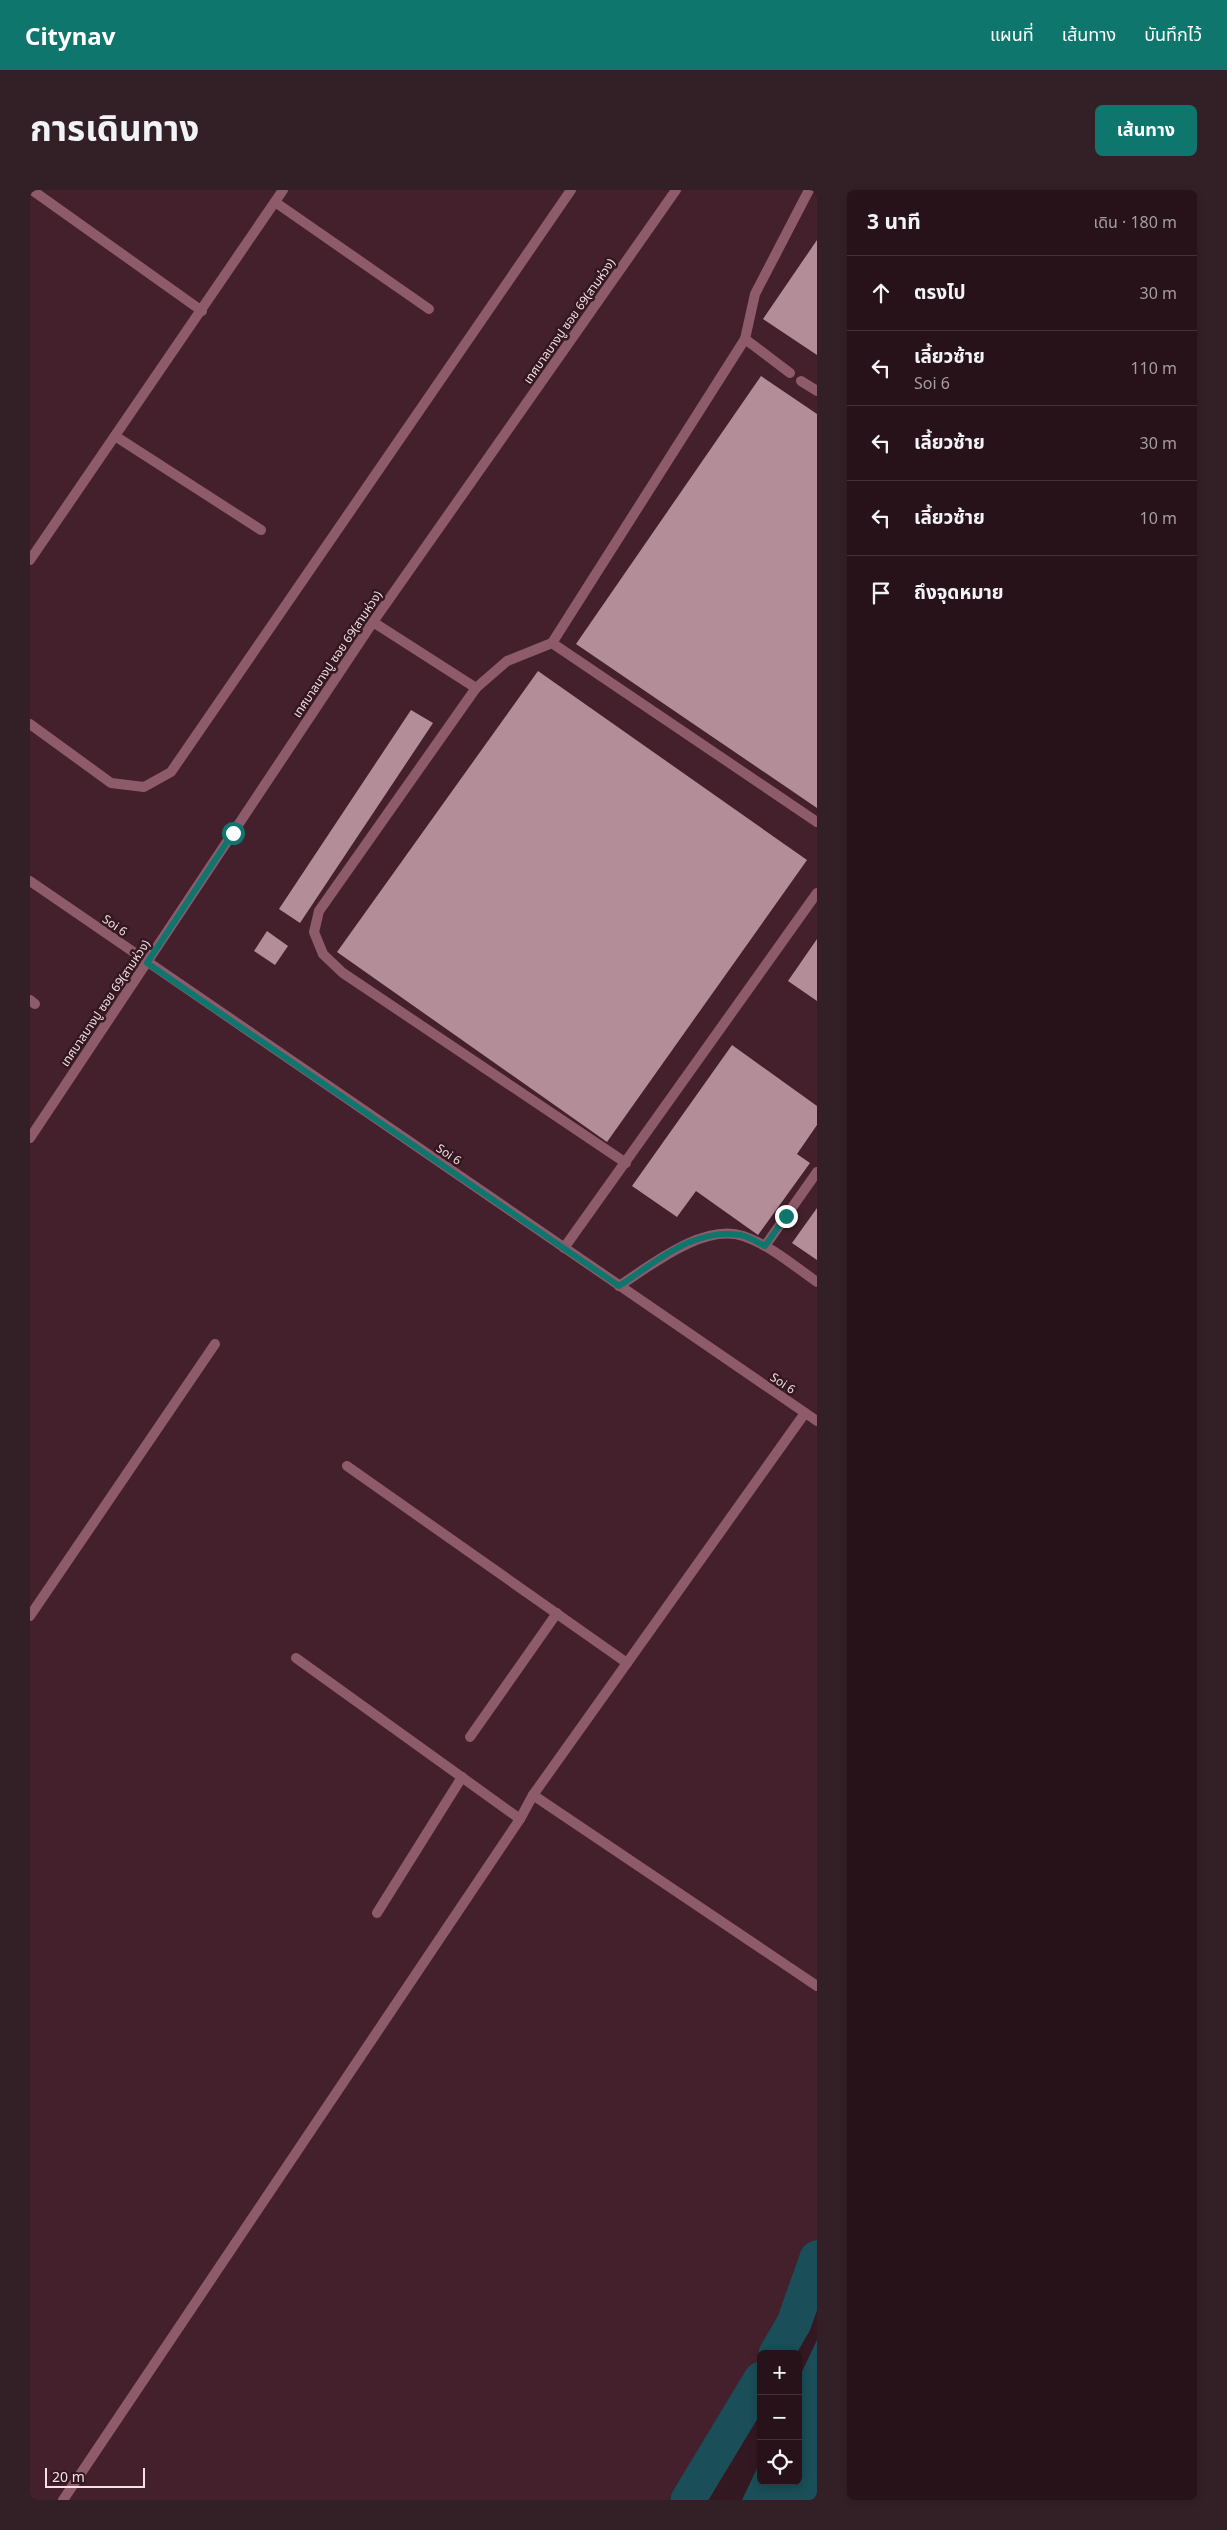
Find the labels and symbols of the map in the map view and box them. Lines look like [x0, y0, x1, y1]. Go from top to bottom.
street label: เทศบาลบางปู ซอย 69(สามห่วง) [519, 255, 619, 387]
street label: เทศบาลบางปู ซอย 69(สามห่วง) [288, 587, 386, 721]
route start [222, 822, 245, 845]
street label: Soi 6 [99, 910, 131, 940]
street label: เทศบาลบางปู ซอย 69(สามห่วง) [56, 936, 154, 1070]
street label: Soi 6 [433, 1139, 465, 1169]
route end [775, 1205, 798, 1228]
street label: Soi 6 [767, 1368, 799, 1398]
scale bar [45, 2465, 145, 2488]

